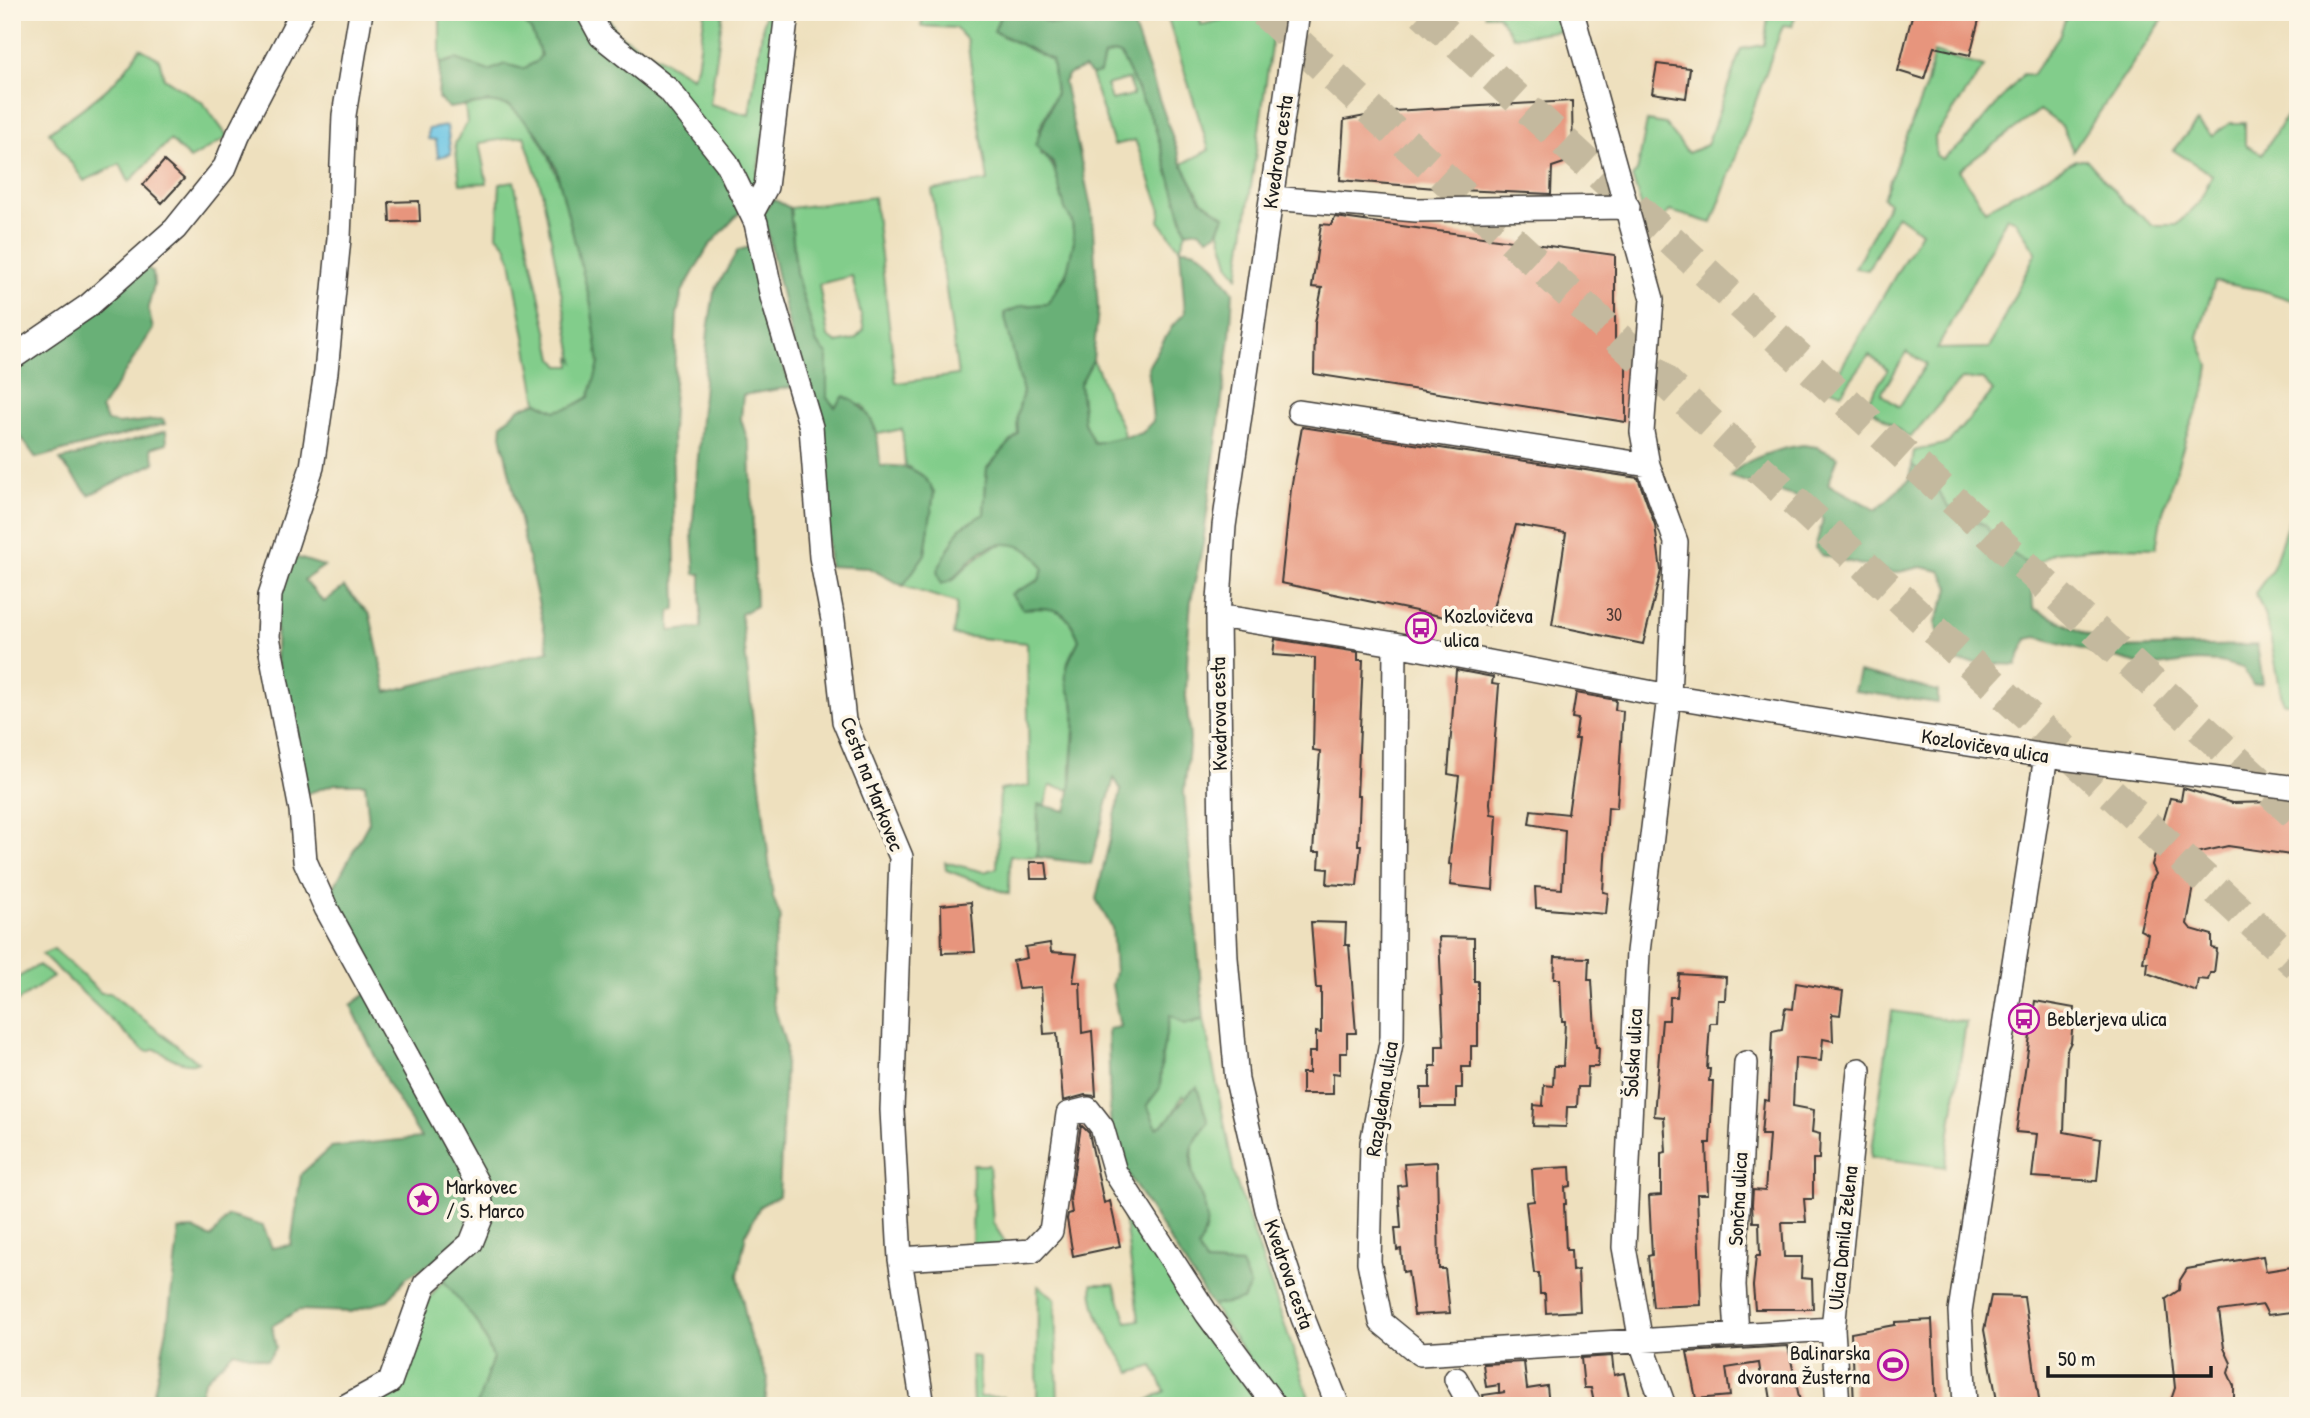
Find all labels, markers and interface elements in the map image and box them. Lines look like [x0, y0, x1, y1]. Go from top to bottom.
street label: Kvedrova cesta [1255, 93, 1300, 210]
place label: Kozlovičeva ulica [1444, 601, 1533, 654]
house number: 30 [1606, 602, 1622, 627]
bus stop icon: Kozlovičeva ulica [1404, 611, 1438, 645]
street label: Kvedrova cesta [1203, 657, 1234, 771]
street label: Cesta na Markovec [834, 712, 912, 856]
street label: Kozlovičeva ulica [1919, 721, 2051, 770]
bus stop icon: Beblerjeva ulica [2007, 1002, 2041, 1036]
place label: Beblerjeva ulica [2047, 1004, 2167, 1033]
street label: Šolska ulica [1616, 1008, 1649, 1098]
street label: Razgledna ulica [1358, 1039, 1405, 1158]
street label: Sončna ulica [1721, 1152, 1754, 1246]
street label: Ulica Danila Zelena [1821, 1164, 1864, 1311]
place label: Markovec / S. Marco [446, 1172, 524, 1225]
place icon: Markovec / S. Marco [406, 1182, 440, 1216]
street label: Kvedrova cesta [1257, 1215, 1322, 1332]
scale bar [2048, 1334, 2210, 1378]
place label: Balinarska dvorana Žusterna [1738, 1338, 1870, 1391]
text: 50 m [2058, 1344, 2095, 1373]
sports icon: Balinarska dvorana Žusterna [1876, 1348, 1910, 1382]

